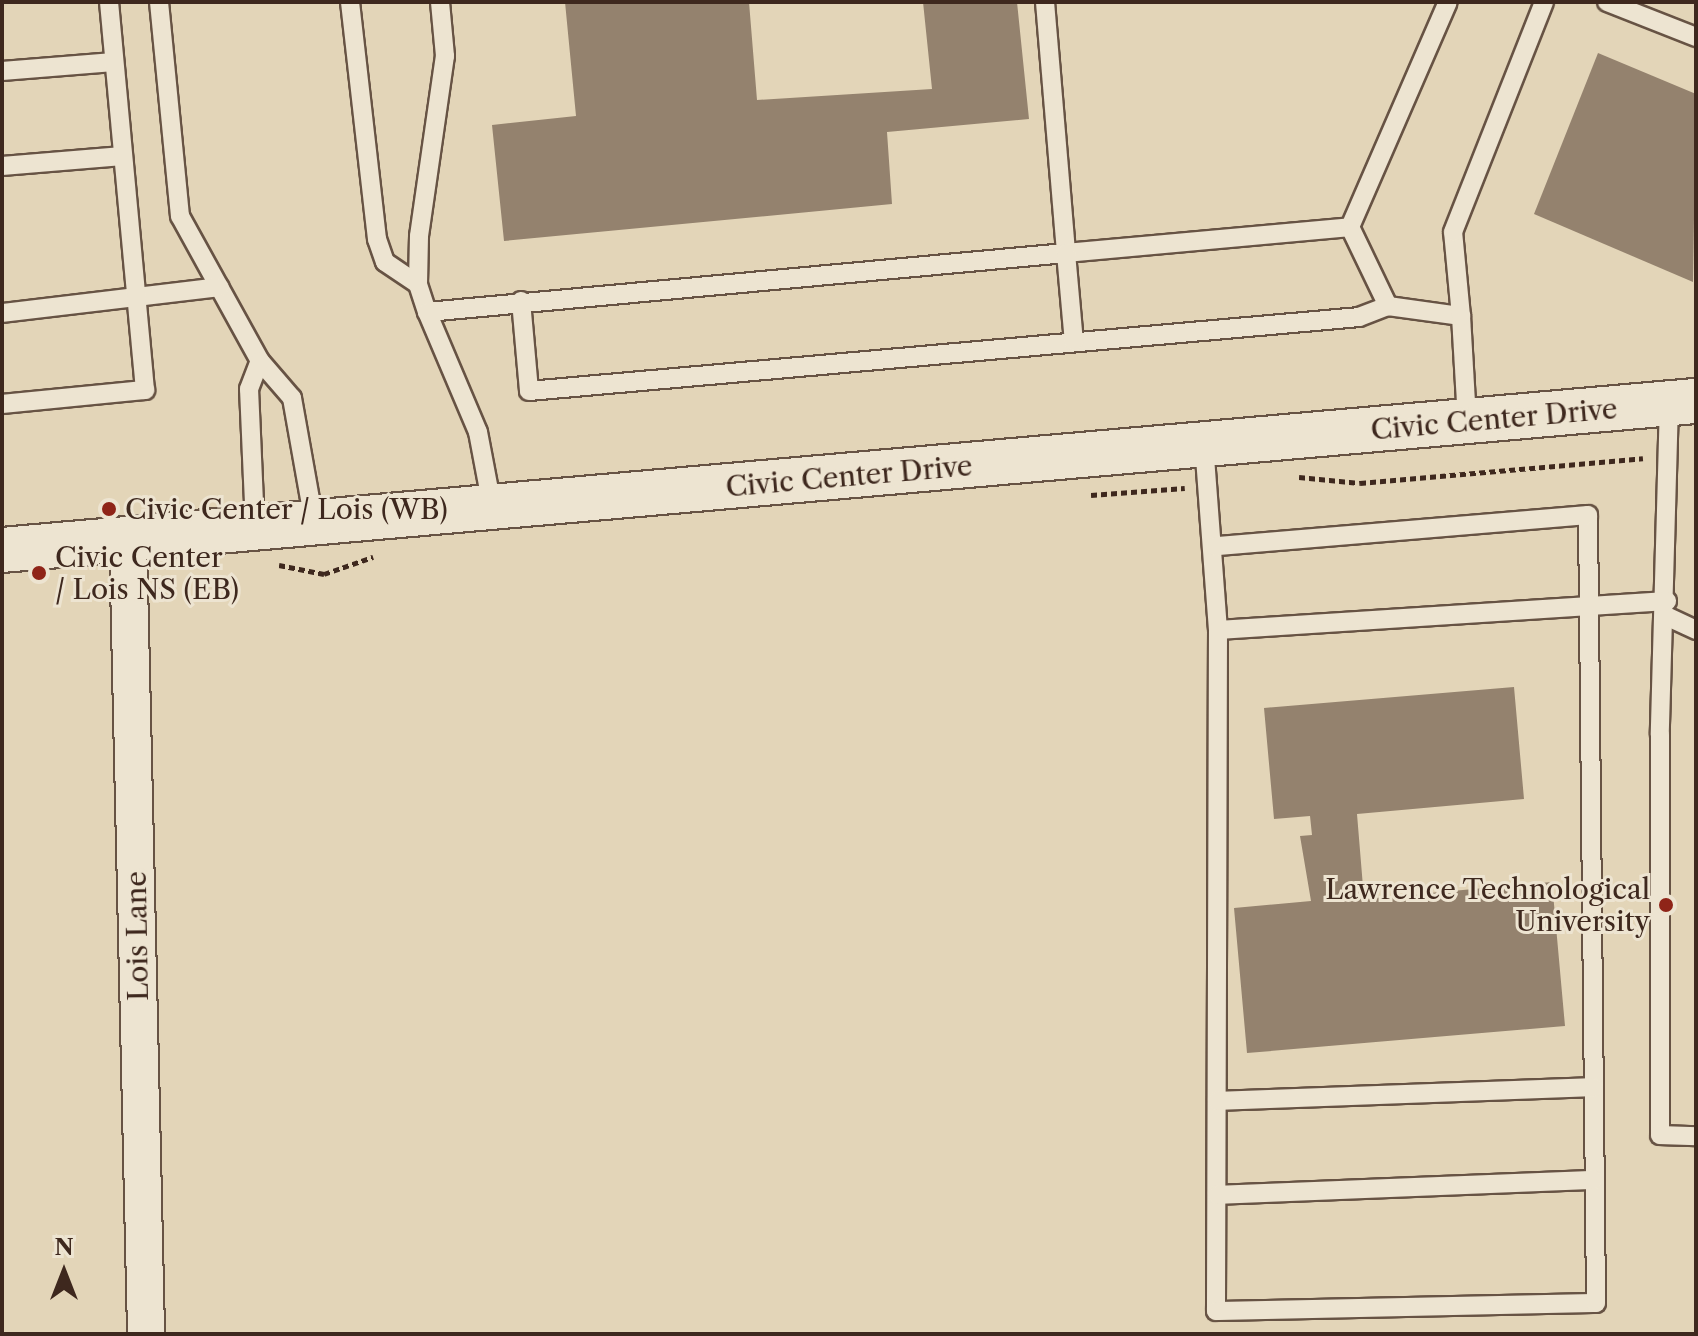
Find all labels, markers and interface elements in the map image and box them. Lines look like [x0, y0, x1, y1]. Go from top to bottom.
street label: Civic Center Drive [1369, 391, 1619, 447]
street label: Civic Center Drive [724, 448, 974, 504]
place label: Civic Center / Lois (WB) [125, 492, 448, 526]
marker: Civic Center / Lois (WB) [100, 500, 118, 518]
place label: Civic Center / Lois NS (EB) [55, 540, 239, 606]
marker: Civic Center / Lois NS (EB) [30, 564, 48, 582]
street label: Lois Lane [119, 871, 155, 1001]
place label: Lawrence Technological University [1325, 872, 1650, 938]
marker: Lawrence Technological University [1657, 896, 1675, 914]
north arrow [24, 1232, 104, 1312]
text: N [54, 1234, 74, 1261]

